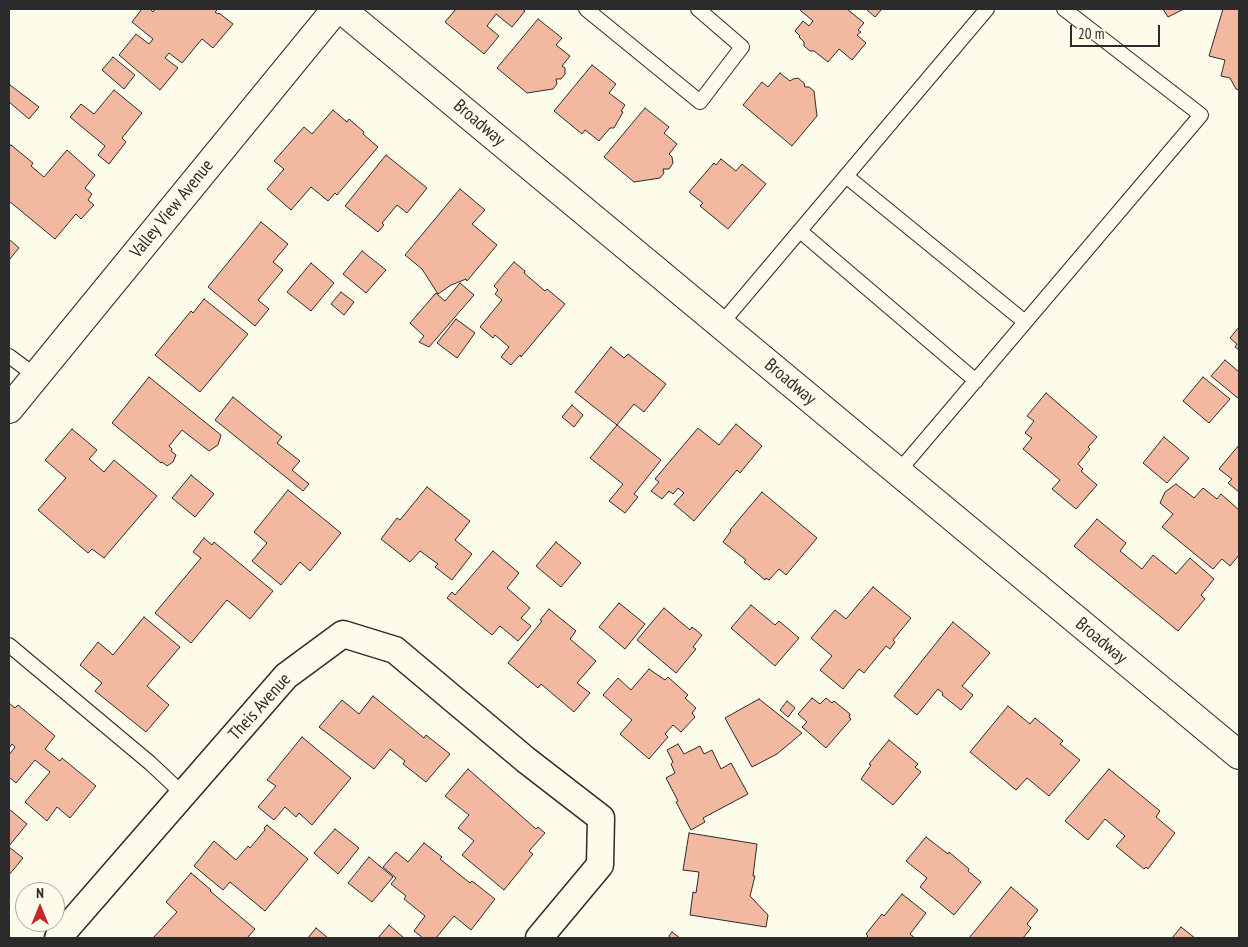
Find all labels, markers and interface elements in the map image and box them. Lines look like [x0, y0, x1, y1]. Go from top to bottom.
scale bar [1073, 15, 1163, 47]
text: 20 m [1078, 24, 1104, 43]
street label: Broadway [449, 95, 509, 151]
street label: Valley View Avenue [126, 155, 218, 263]
street label: Broadway [760, 354, 820, 410]
street label: Broadway [1071, 613, 1131, 669]
street label: Theis Avenue [224, 669, 296, 745]
north arrow [15, 882, 65, 932]
text: N [36, 884, 44, 902]

